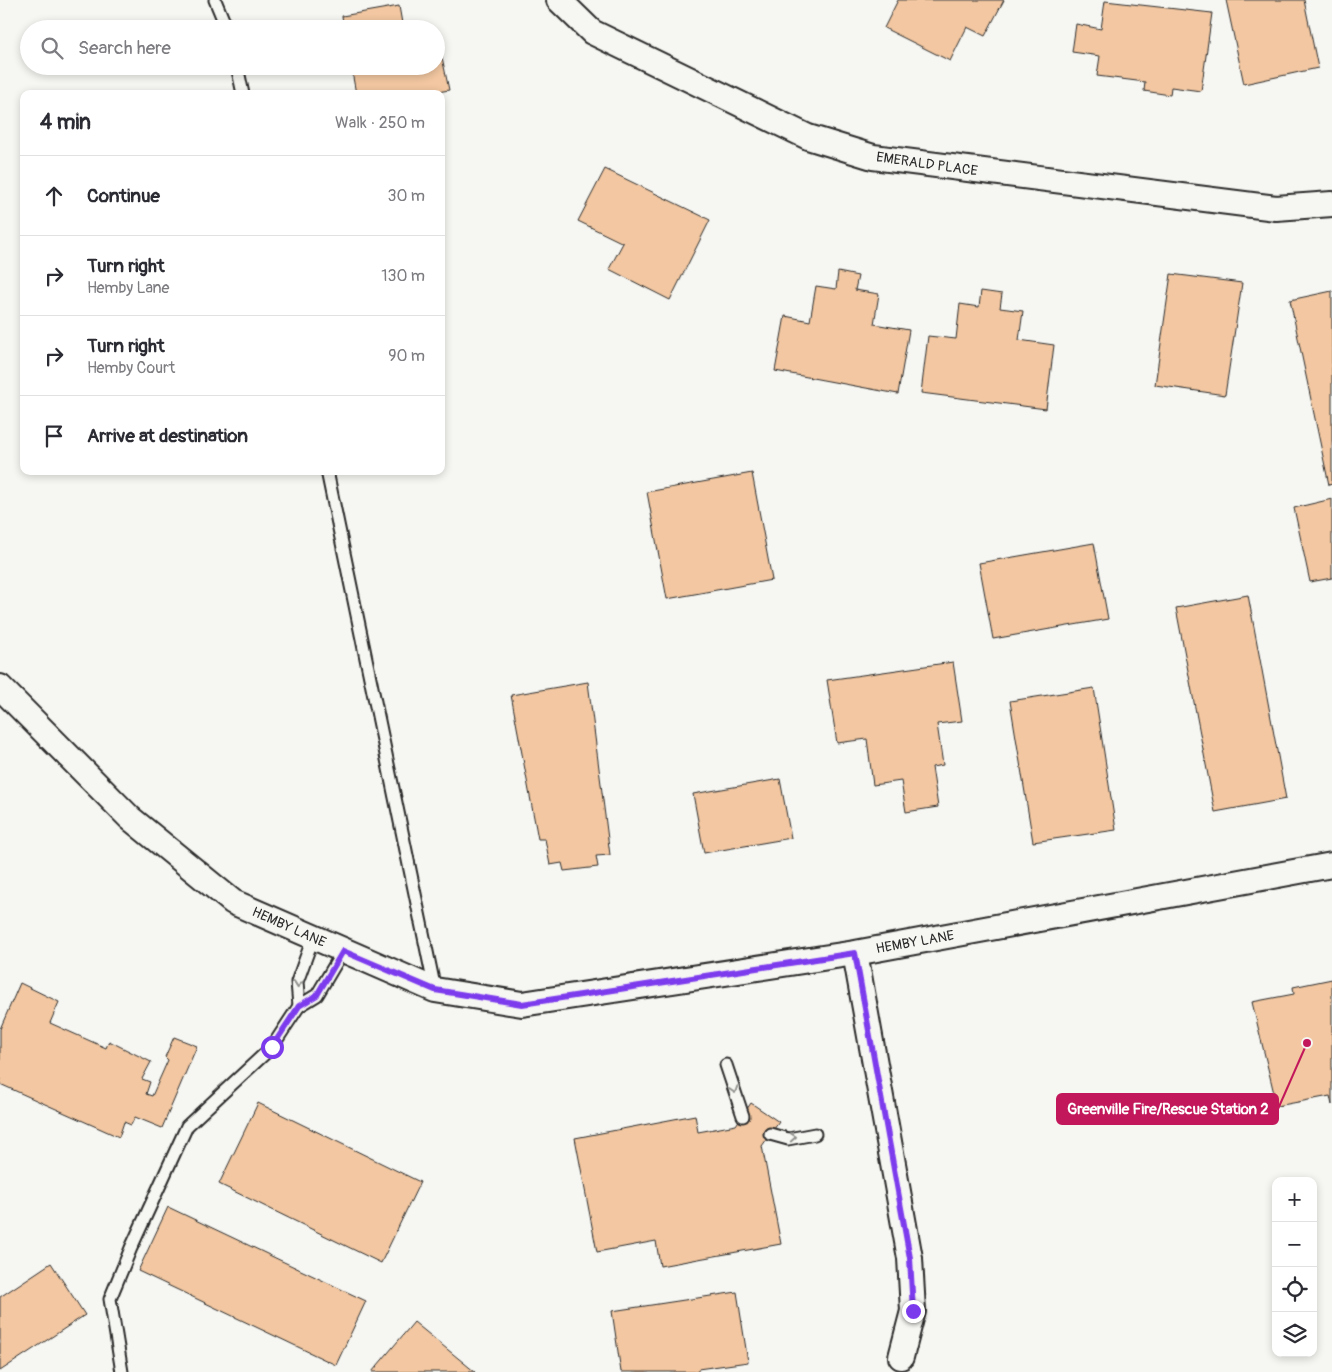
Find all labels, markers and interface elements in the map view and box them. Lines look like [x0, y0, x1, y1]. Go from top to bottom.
search box [20, 20, 445, 75]
icon: search [38, 34, 66, 62]
text: Search here [78, 36, 171, 60]
text: 4 min [40, 109, 91, 136]
text: Walk · 250 m [335, 113, 425, 133]
street label: EMERALD PLACE [875, 148, 979, 180]
icon: ahead [40, 182, 68, 210]
text: Continue [87, 184, 160, 208]
text: 30 m [387, 186, 425, 206]
text: Turn right [87, 254, 165, 278]
icon: right [40, 262, 68, 290]
text: 130 m [381, 266, 425, 286]
text: Hemby Lane [87, 278, 170, 298]
text: Turn right [87, 334, 165, 358]
icon: right [40, 342, 68, 370]
text: 90 m [388, 346, 425, 366]
text: Hemby Court [87, 358, 175, 378]
icon: arrive [40, 422, 68, 450]
text: Arrive at destination [87, 424, 248, 448]
street label: HEMBY LANE [249, 903, 329, 951]
street label: HEMBY LANE [875, 927, 955, 957]
one-way arrow [293, 980, 304, 988]
route start [261, 1036, 284, 1059]
one-way arrow [728, 1085, 738, 1094]
callout: Greenville Fire/Rescue Station 2 [1057, 1094, 1278, 1124]
text: Greenville Fire/Rescue Station 2 [1067, 1100, 1269, 1119]
one-way arrow [789, 1132, 797, 1143]
map controls [1272, 1177, 1317, 1357]
button: + [1272, 1177, 1317, 1222]
button: − [1272, 1222, 1317, 1267]
button: locate [1272, 1267, 1317, 1312]
route end [902, 1300, 925, 1323]
button: layers [1272, 1312, 1317, 1357]

